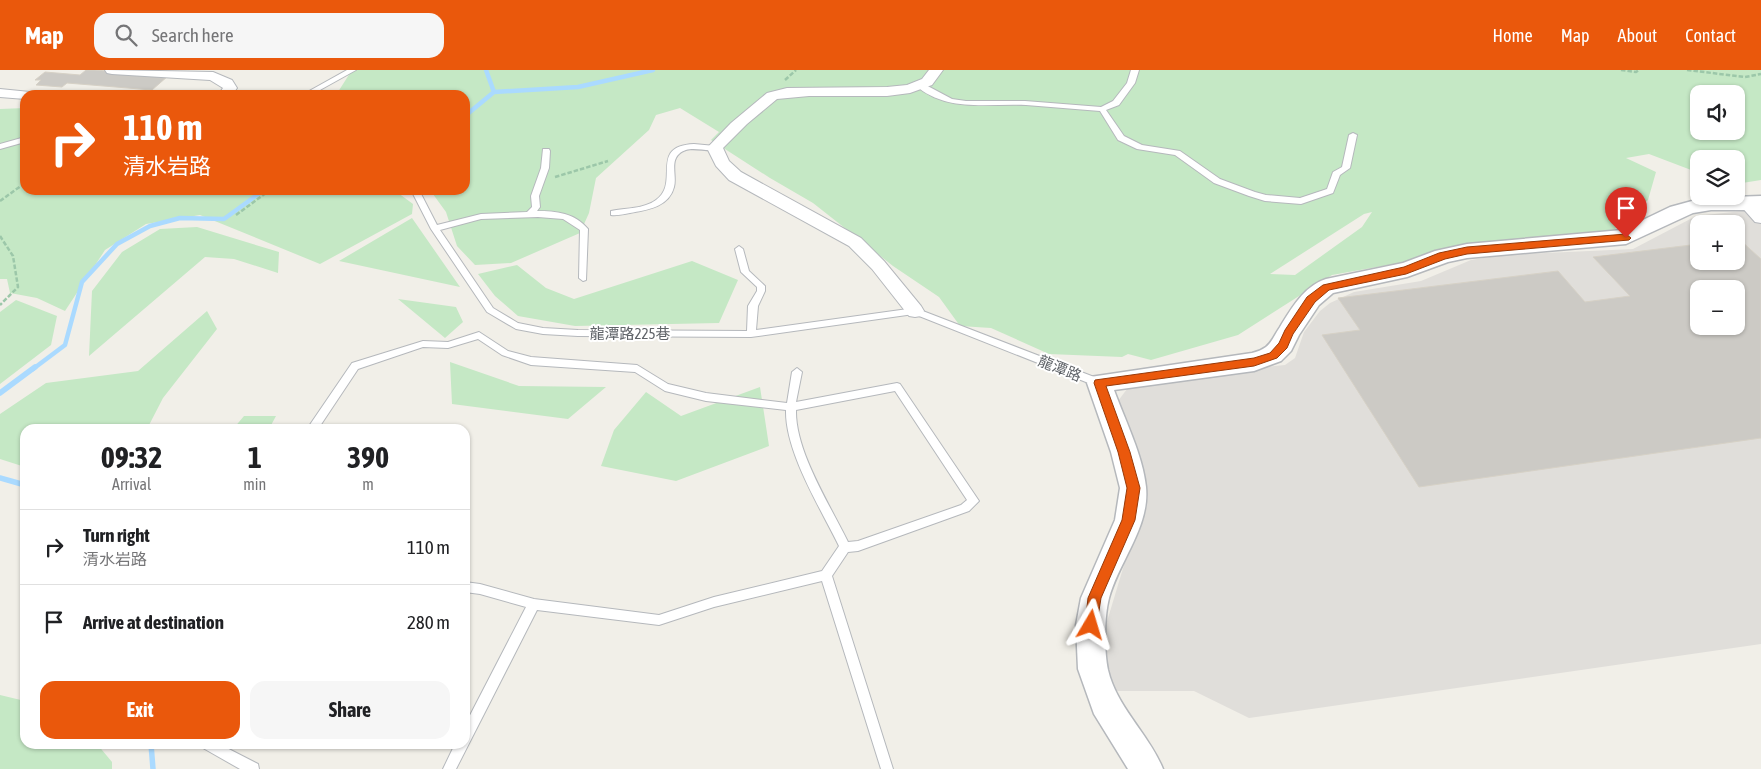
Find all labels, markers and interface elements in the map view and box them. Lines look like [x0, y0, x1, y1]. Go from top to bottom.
search box [94, 13, 444, 58]
icon: search [112, 21, 140, 49]
text: Map [25, 22, 64, 49]
text: Search here [152, 24, 234, 46]
text: Home [1493, 25, 1533, 46]
text: Map [1561, 25, 1590, 46]
text: About [1618, 25, 1657, 46]
text: Contact [1685, 25, 1736, 46]
map controls [1690, 85, 1745, 335]
button: sound [1690, 85, 1745, 140]
text: 110 m [123, 107, 202, 147]
icon: right [40, 110, 105, 175]
button: layers [1690, 150, 1745, 205]
text: 清水岩路 [123, 153, 211, 179]
pin [1605, 187, 1647, 238]
icon: arrive [1612, 194, 1640, 222]
button: + [1690, 215, 1745, 270]
button: − [1690, 280, 1745, 335]
street label: 龍潭路225巷 [589, 325, 671, 342]
street label: 龍潭路 [1036, 352, 1084, 384]
text: 09:32 [101, 440, 162, 474]
text: 1 [248, 440, 262, 474]
text: 390 [347, 440, 389, 474]
text: Arrival [112, 475, 151, 493]
text: min [243, 475, 266, 493]
text: m [362, 475, 374, 493]
text: Turn right [83, 524, 150, 546]
icon: right [40, 533, 68, 561]
text: 110 m [407, 536, 450, 558]
text: 清水岩路 [83, 550, 147, 568]
position arrow [1064, 598, 1116, 650]
icon: arrive [40, 608, 68, 636]
text: Arrive at destination [83, 611, 224, 633]
text: 280 m [407, 611, 450, 633]
button: Exit [40, 681, 240, 739]
button: Share [250, 681, 450, 739]

